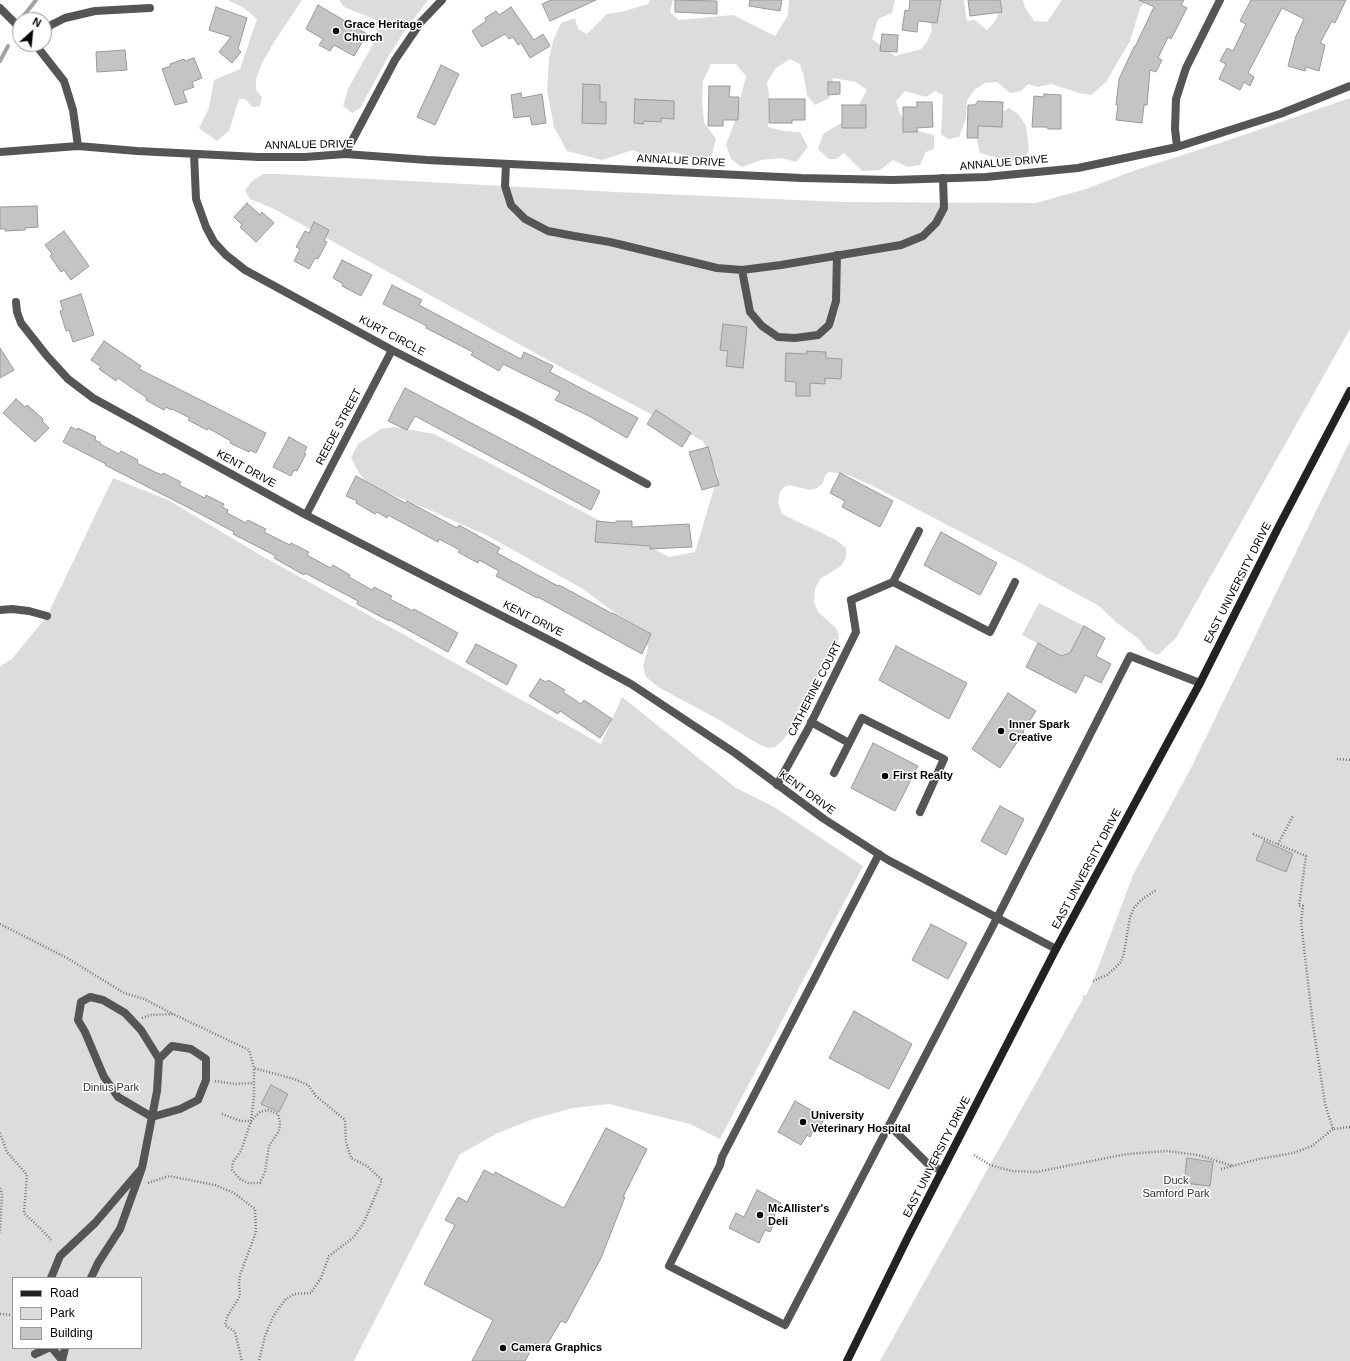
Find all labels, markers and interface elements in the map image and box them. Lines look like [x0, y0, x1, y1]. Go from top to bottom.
north arrow [12, 12, 52, 52]
text: N [31, 15, 43, 29]
place label: Grace Heritage Church [344, 18, 422, 44]
marker: Grace Heritage Church [331, 26, 341, 36]
street label: ANNALUE DRIVE [265, 138, 353, 152]
street label: ANNALUE DRIVE [636, 152, 726, 170]
street label: ANNALUE DRIVE [959, 153, 1049, 173]
street label: KURT CIRCLE [357, 313, 427, 359]
street label: REEDE STREET [313, 387, 365, 467]
street label: KENT DRIVE [214, 447, 278, 491]
street label: EAST UNIVERSITY DRIVE [1202, 520, 1274, 646]
street label: KENT DRIVE [501, 598, 565, 640]
street label: CATHERINE COURT [785, 639, 845, 739]
place label: Inner Spark Creative [1009, 718, 1070, 744]
marker: Inner Spark Creative [996, 726, 1006, 736]
street label: KENT DRIVE [776, 768, 838, 818]
place label: First Realty [893, 769, 953, 783]
marker: First Realty [880, 771, 890, 781]
street label: EAST UNIVERSITY DRIVE [1050, 807, 1124, 931]
park label: Dinius Park [83, 1081, 139, 1095]
street label: EAST UNIVERSITY DRIVE [901, 1094, 973, 1220]
place label: University Veterinary Hospital [811, 1109, 911, 1135]
marker: University Veterinary Hospital [798, 1117, 808, 1127]
park label: Duck Samford Park [1142, 1174, 1210, 1200]
place label: McAllister's Deli [768, 1202, 829, 1228]
marker: McAllister's Deli [755, 1210, 765, 1220]
legend [12, 1277, 142, 1349]
text: Road [50, 1286, 79, 1300]
text: Park [50, 1306, 75, 1320]
text: Building [50, 1326, 93, 1340]
place label: Camera Graphics [511, 1341, 602, 1355]
marker: Camera Graphics [498, 1343, 508, 1353]

